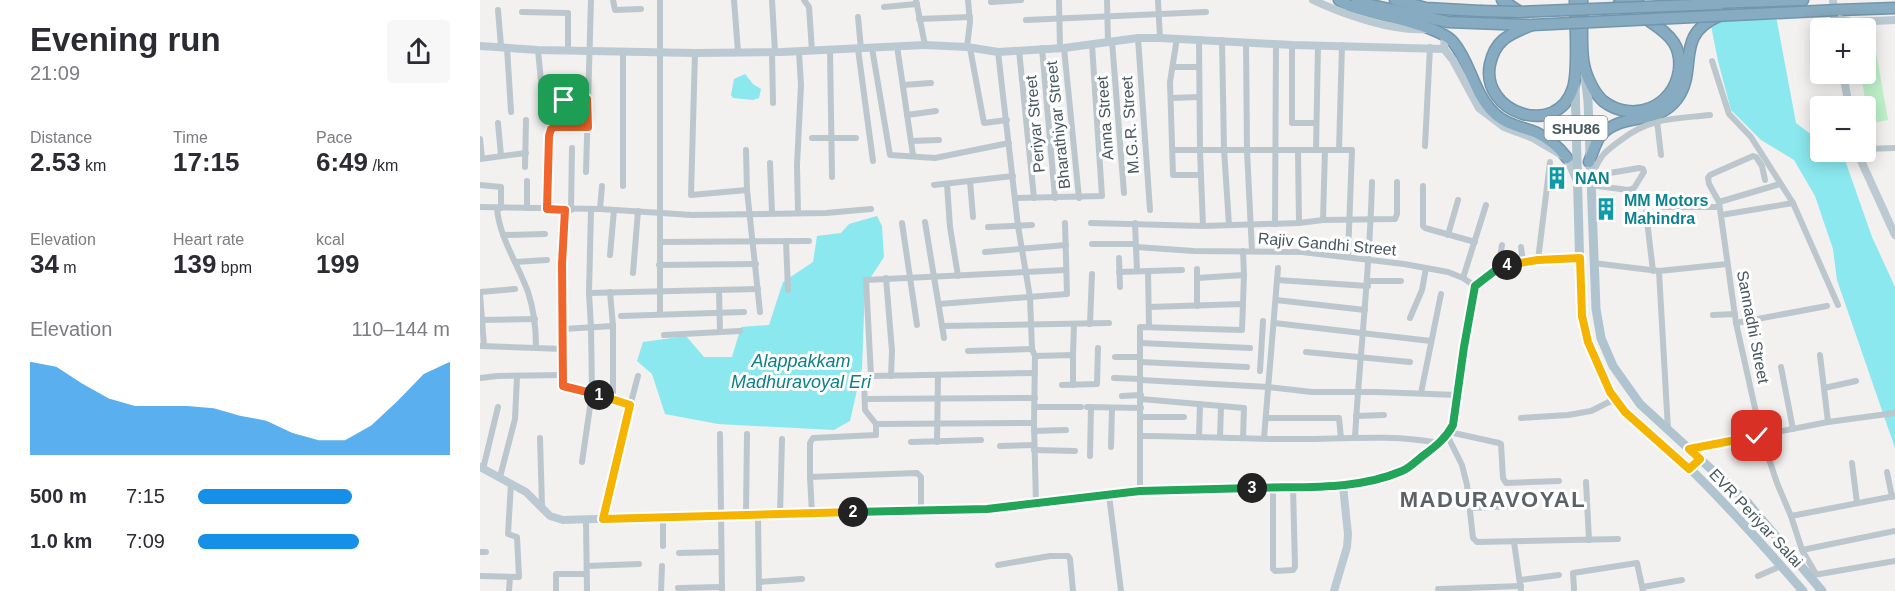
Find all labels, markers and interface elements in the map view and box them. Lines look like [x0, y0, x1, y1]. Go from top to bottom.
map controls [1810, 18, 1876, 162]
button: + [1810, 18, 1876, 84]
button: share [387, 20, 450, 83]
text: Evening run [30, 21, 221, 58]
street label: Bharathiyar Street [1043, 59, 1073, 190]
text: 21:09 [30, 62, 80, 84]
pin [538, 74, 589, 125]
street label: Periyar Street [1022, 74, 1048, 173]
street label: Anna Street [1094, 75, 1116, 161]
street label: M.G.R. Street [1118, 75, 1142, 174]
icon: arrive [547, 83, 580, 116]
button: − [1810, 96, 1876, 162]
road number: SHU86 [1544, 116, 1608, 140]
text: Distance [30, 129, 92, 146]
text: Time [173, 129, 208, 146]
text: Pace [316, 129, 352, 146]
text: 2.53 [30, 147, 81, 177]
text: 17:15 [173, 147, 240, 177]
text: 6:49 [316, 147, 368, 177]
text: km [81, 157, 106, 174]
text: /km [368, 157, 398, 174]
building icon: NAN [1544, 165, 1570, 191]
place label: NAN [1575, 170, 1610, 187]
place label: MM Motors Mahindra [1624, 192, 1709, 227]
building icon: MM Motors Mahindra [1593, 196, 1619, 222]
street label: Rajiv Gandhi Street [1257, 229, 1397, 259]
text: Elevation [30, 231, 96, 248]
text: Heart rate [173, 231, 244, 248]
text: kcal [316, 231, 344, 248]
text: 34 [30, 249, 59, 279]
text: 139 [173, 249, 216, 279]
text: 199 [316, 249, 359, 279]
pin: 4 [1492, 250, 1522, 280]
text: 4 [1503, 256, 1511, 273]
text: m [59, 259, 77, 276]
text: bpm [216, 259, 252, 276]
street label: Sannadhi Street [1734, 269, 1772, 385]
text: Elevation [30, 318, 112, 340]
text: 110–144 m [351, 318, 450, 340]
water label: Alappakkam Madhuravoyal Eri [731, 351, 872, 392]
pin: 1 [584, 380, 614, 410]
text: 1 [595, 386, 603, 403]
pin [1731, 410, 1782, 461]
icon: check [1740, 419, 1773, 452]
street label: EVR Periyar Salai [1706, 465, 1806, 571]
pin: 3 [1237, 473, 1267, 503]
text: 3 [1248, 479, 1256, 496]
text: 500 m [30, 485, 87, 507]
text: 7:15 [126, 485, 165, 507]
district label: MADURAVOYAL [1400, 487, 1586, 512]
pin: 2 [838, 497, 868, 527]
text: 2 [849, 503, 857, 520]
text: 1.0 km [30, 530, 92, 552]
text: 7:09 [126, 530, 165, 552]

